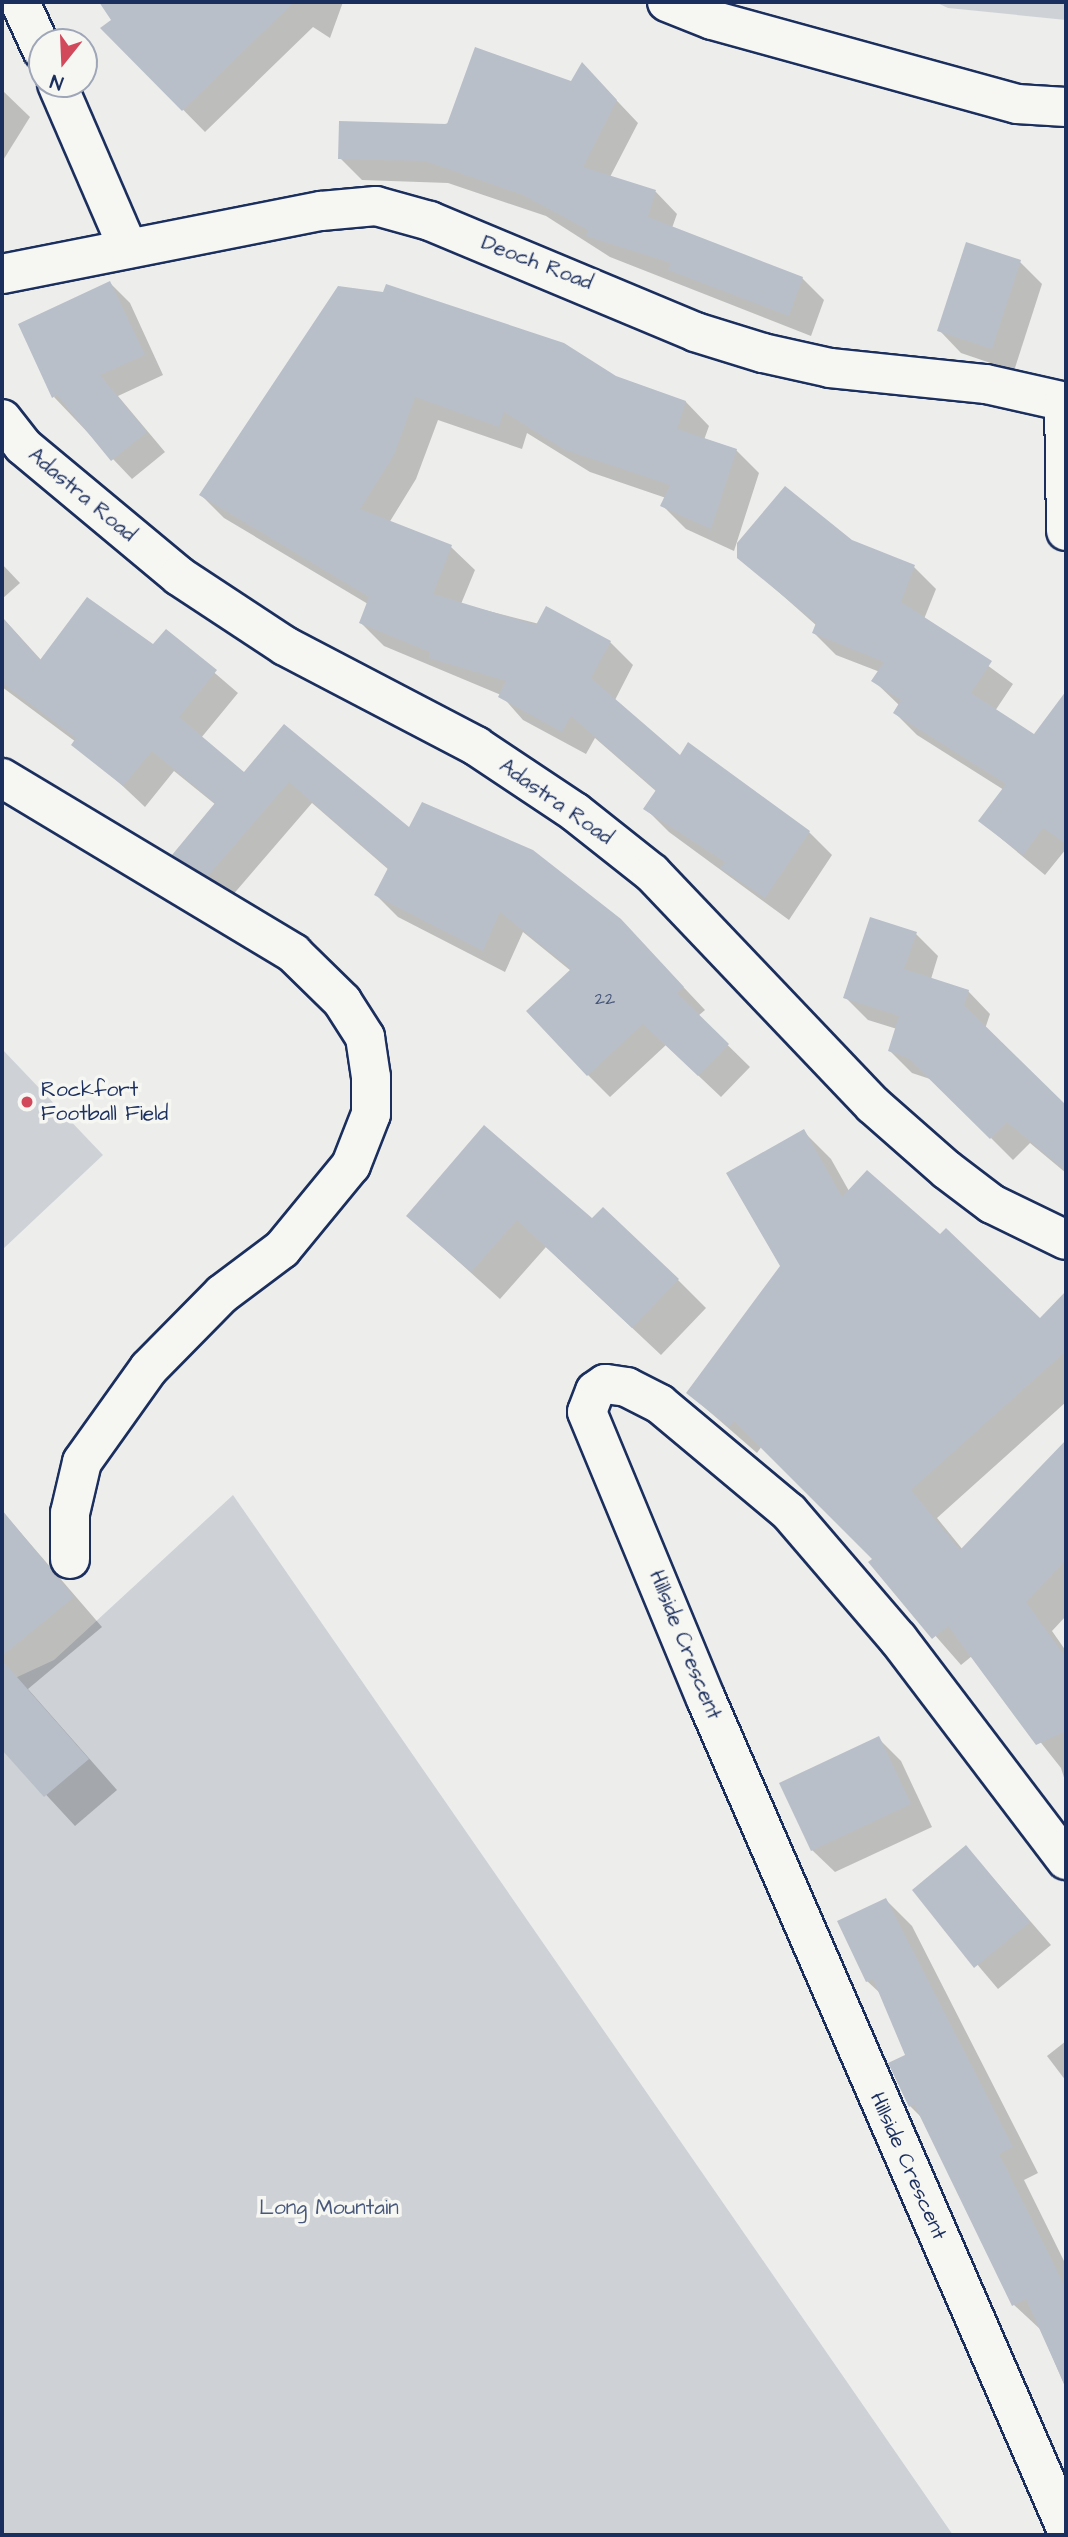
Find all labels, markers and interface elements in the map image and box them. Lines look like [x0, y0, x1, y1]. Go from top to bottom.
north arrow [28, 28, 98, 98]
text: N [47, 67, 67, 96]
street label: Deoch Road [478, 230, 596, 296]
street label: Adastra Road [23, 443, 141, 547]
street label: Adastra Road [494, 754, 618, 850]
house number: 22 [595, 988, 615, 1010]
place label: Rockfort Football Field [41, 1077, 168, 1127]
marker: Rockfort Football Field [19, 1094, 35, 1110]
street label: Hillside Crescent [644, 1567, 726, 1723]
street label: Hillside Crescent [864, 2088, 952, 2244]
park label: Long Mountain [259, 2195, 399, 2221]

